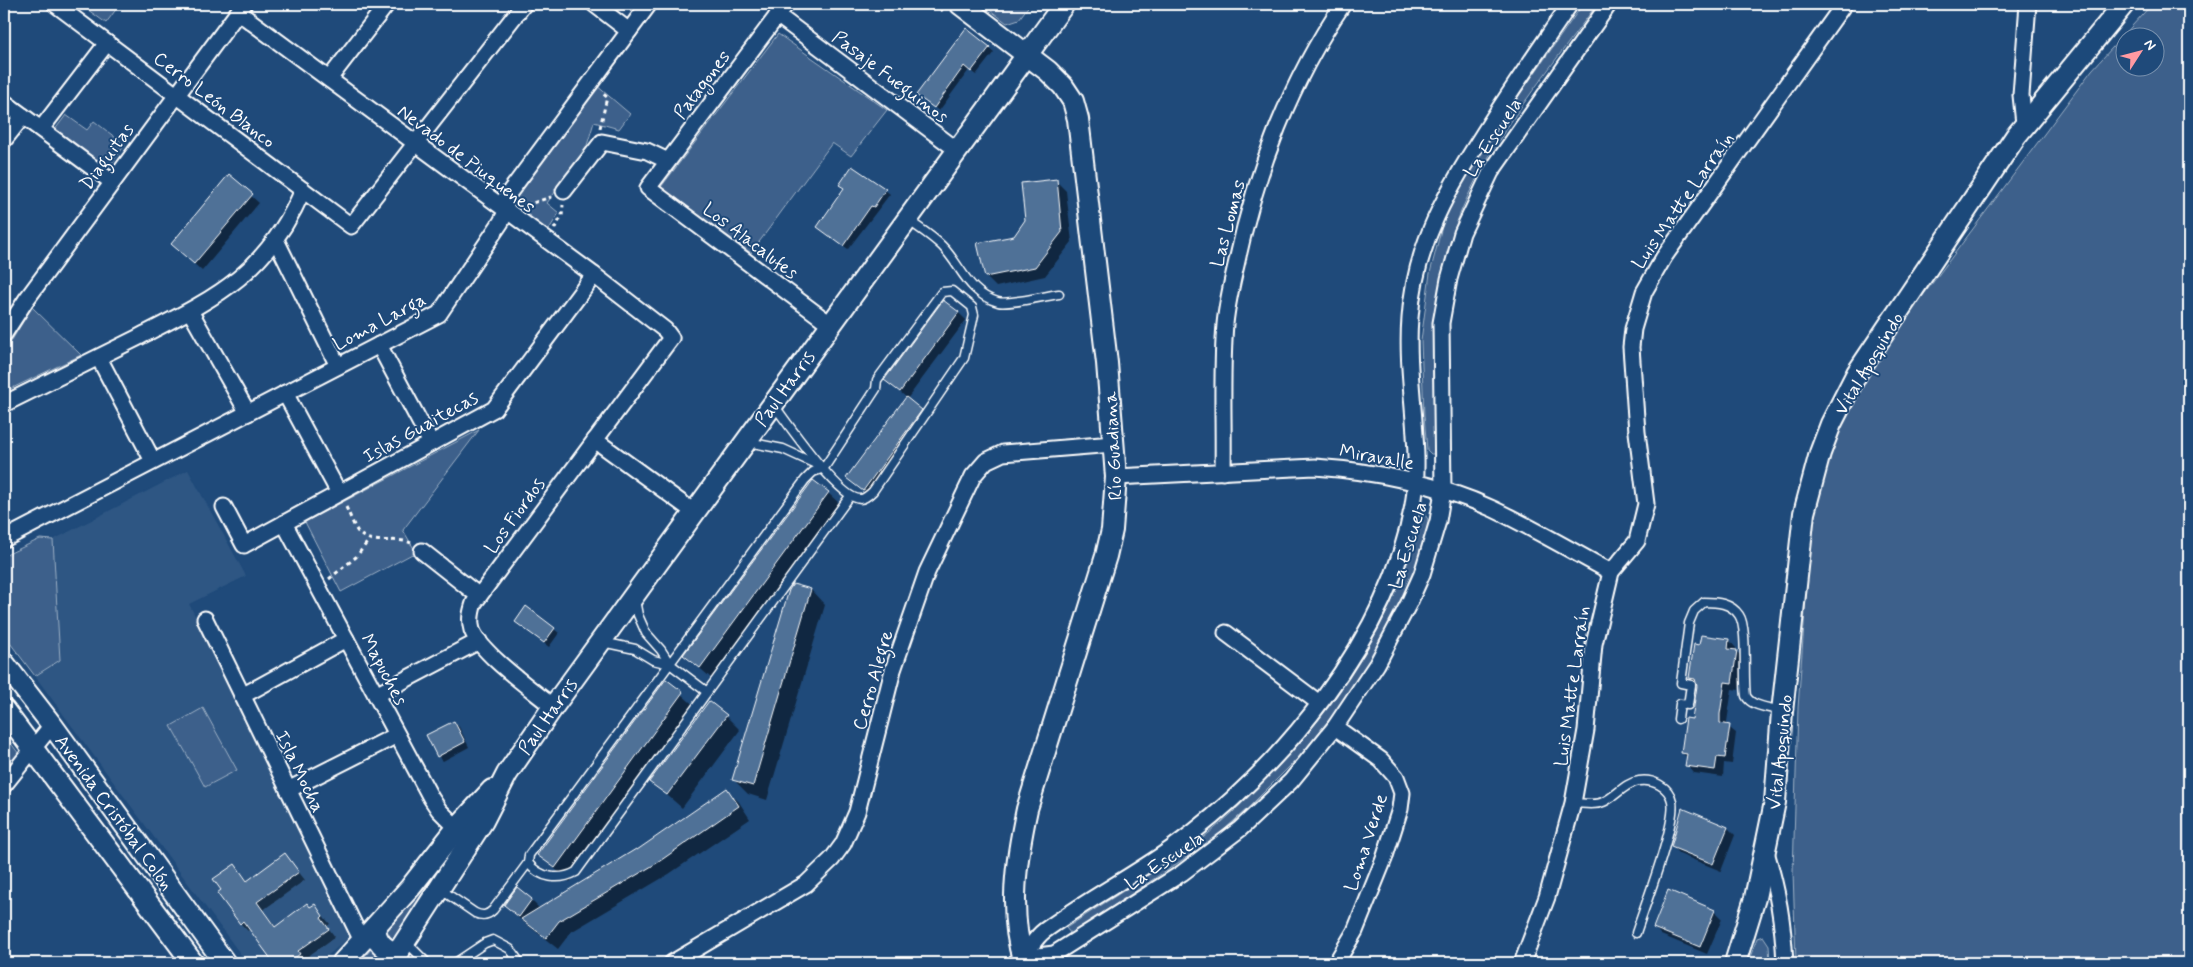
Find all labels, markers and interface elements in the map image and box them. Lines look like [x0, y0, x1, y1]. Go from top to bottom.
street label: Pasaje Fueguinos [825, 25, 954, 132]
north arrow [2116, 28, 2166, 78]
text: N [2140, 36, 2160, 54]
street label: Patagones [668, 45, 738, 126]
street label: Cerro León Blanco [148, 46, 280, 154]
street label: La Escuela [1458, 93, 1528, 182]
street label: Nevado de Piuquenes [392, 99, 540, 219]
street label: Diaguitas [74, 118, 143, 197]
street label: Luis Matte Larraín [1627, 127, 1740, 274]
street label: Las Lomas [1205, 177, 1252, 270]
street label: Los Alacalufes [697, 197, 804, 286]
street label: Loma Larga [329, 287, 432, 360]
street label: Vital Apoquindo [1829, 308, 1912, 421]
street label: Paul Harris [749, 346, 821, 432]
street label: Islas Guaitecas [359, 385, 483, 469]
street label: Río Guadiana [1098, 390, 1129, 501]
street label: Miravalle [1337, 439, 1416, 476]
street label: Los Fiordos [479, 473, 551, 559]
street label: La Escuela [1383, 499, 1434, 592]
street label: Luis Matte Larraín [1549, 604, 1596, 768]
street label: Cerro Alegre [847, 628, 903, 734]
street label: Mapuches [354, 630, 413, 710]
street label: Paul Harris [513, 674, 584, 760]
street label: Vital Apoquindo [1762, 693, 1801, 811]
street label: Isla Mocha [269, 727, 330, 817]
street label: Avenida Cristóbal Colón [49, 730, 179, 896]
street label: Loma Verde [1339, 791, 1394, 894]
street label: La Escuela [1121, 826, 1209, 897]

